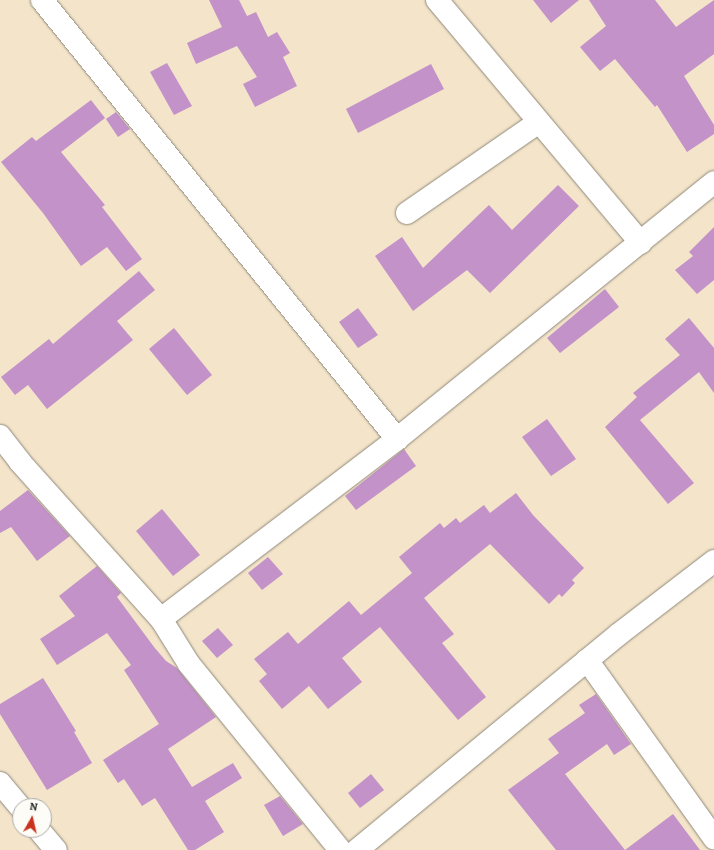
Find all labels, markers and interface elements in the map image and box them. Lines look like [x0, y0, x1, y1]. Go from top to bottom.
north arrow [12, 798, 52, 838]
text: N [29, 799, 39, 815]

